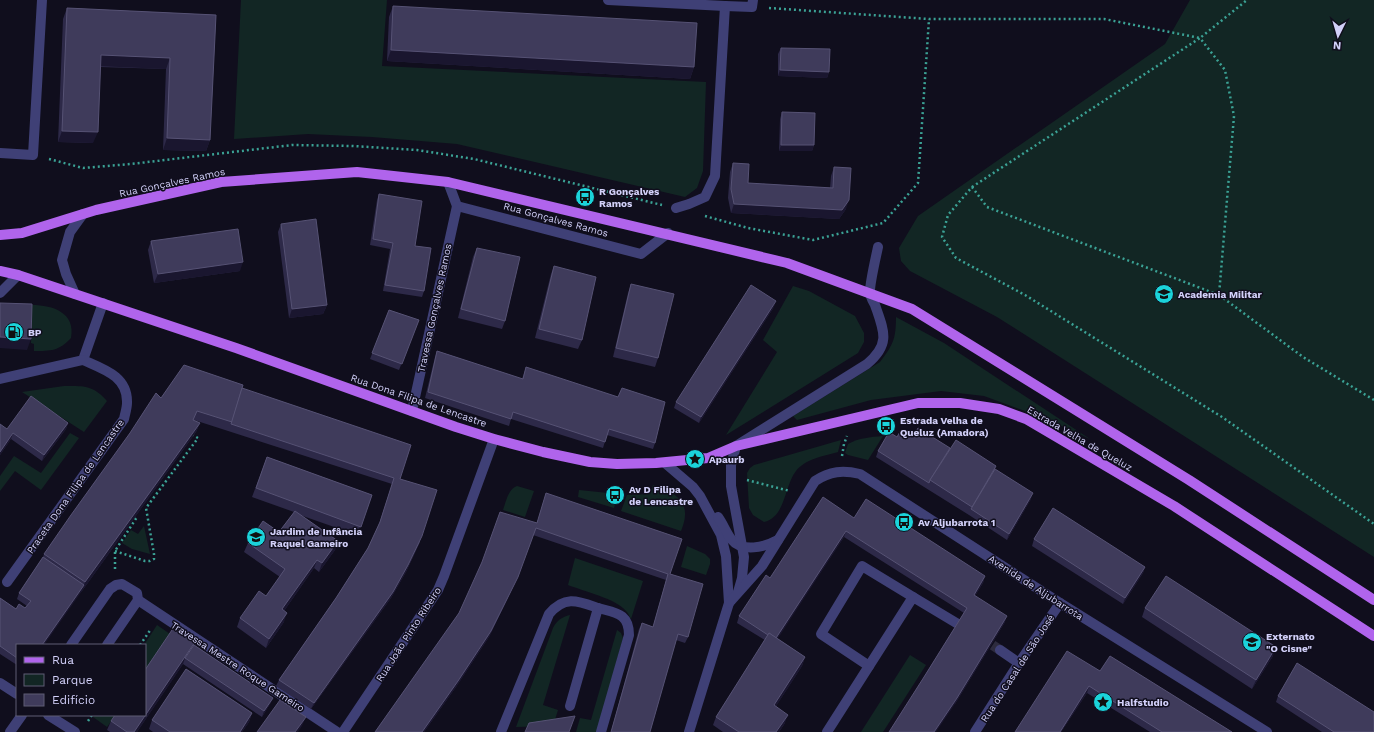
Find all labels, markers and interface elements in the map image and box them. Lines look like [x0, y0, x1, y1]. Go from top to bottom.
north arrow [1318, 16, 1358, 56]
text: N [1333, 39, 1342, 52]
street label: Rua Gonçalves Ramos [118, 166, 226, 199]
bus stop icon: R Gonçalves Ramos [574, 186, 596, 208]
place label: R Gonçalves Ramos [599, 186, 660, 209]
street label: Rua Gonçalves Ramos [502, 200, 609, 239]
street label: Travessa Gonçalves Ramos [415, 243, 454, 374]
school or university icon: Academia Militar [1153, 283, 1175, 305]
place label: Academia Militar [1178, 289, 1262, 300]
fuel station icon: BP [3, 321, 25, 343]
place label: BP [28, 327, 42, 338]
street label: Rua Dona Filipa de Lencastre [349, 372, 488, 429]
street label: Estrada Velha de Queluz [1025, 404, 1134, 473]
bus stop icon: Estrada Velha de Queluz (Amadora) [875, 415, 897, 437]
place label: Estrada Velha de Queluz (Amadora) [900, 415, 989, 438]
street label: Praceta Dona Filipa de Lencastre [25, 417, 126, 556]
place icon: Apaurb [684, 448, 706, 470]
place label: Apaurb [709, 454, 745, 465]
bus stop icon: Av D Filipa de Lencastre [604, 484, 626, 506]
place label: Av D Filipa de Lencastre [629, 484, 693, 507]
bus stop icon: Av Aljubarrota 1 [893, 511, 915, 533]
place label: Av Aljubarrota 1 [918, 517, 995, 528]
school or university icon: Jardim de Infância Raquel Gameiro [245, 526, 267, 548]
place label: Jardim de Infância Raquel Gameiro [270, 526, 362, 549]
street label: Avenida de Aljubarrota [986, 553, 1085, 622]
street label: Rua João Pinto Ribeiro [374, 585, 443, 684]
street label: Rua do Casal de São José [978, 612, 1056, 724]
street label: Travessa Mestre Roque Gameiro [169, 619, 306, 714]
school or university icon: Externato "O Cisne" [1241, 631, 1263, 653]
place label: Externato "O Cisne" [1266, 631, 1315, 654]
legend [16, 644, 146, 716]
text: Rua [52, 653, 74, 667]
text: Parque [52, 673, 93, 687]
place icon: Halfstudio [1092, 691, 1114, 713]
text: Edifício [52, 693, 95, 707]
place label: Halfstudio [1117, 697, 1169, 708]

